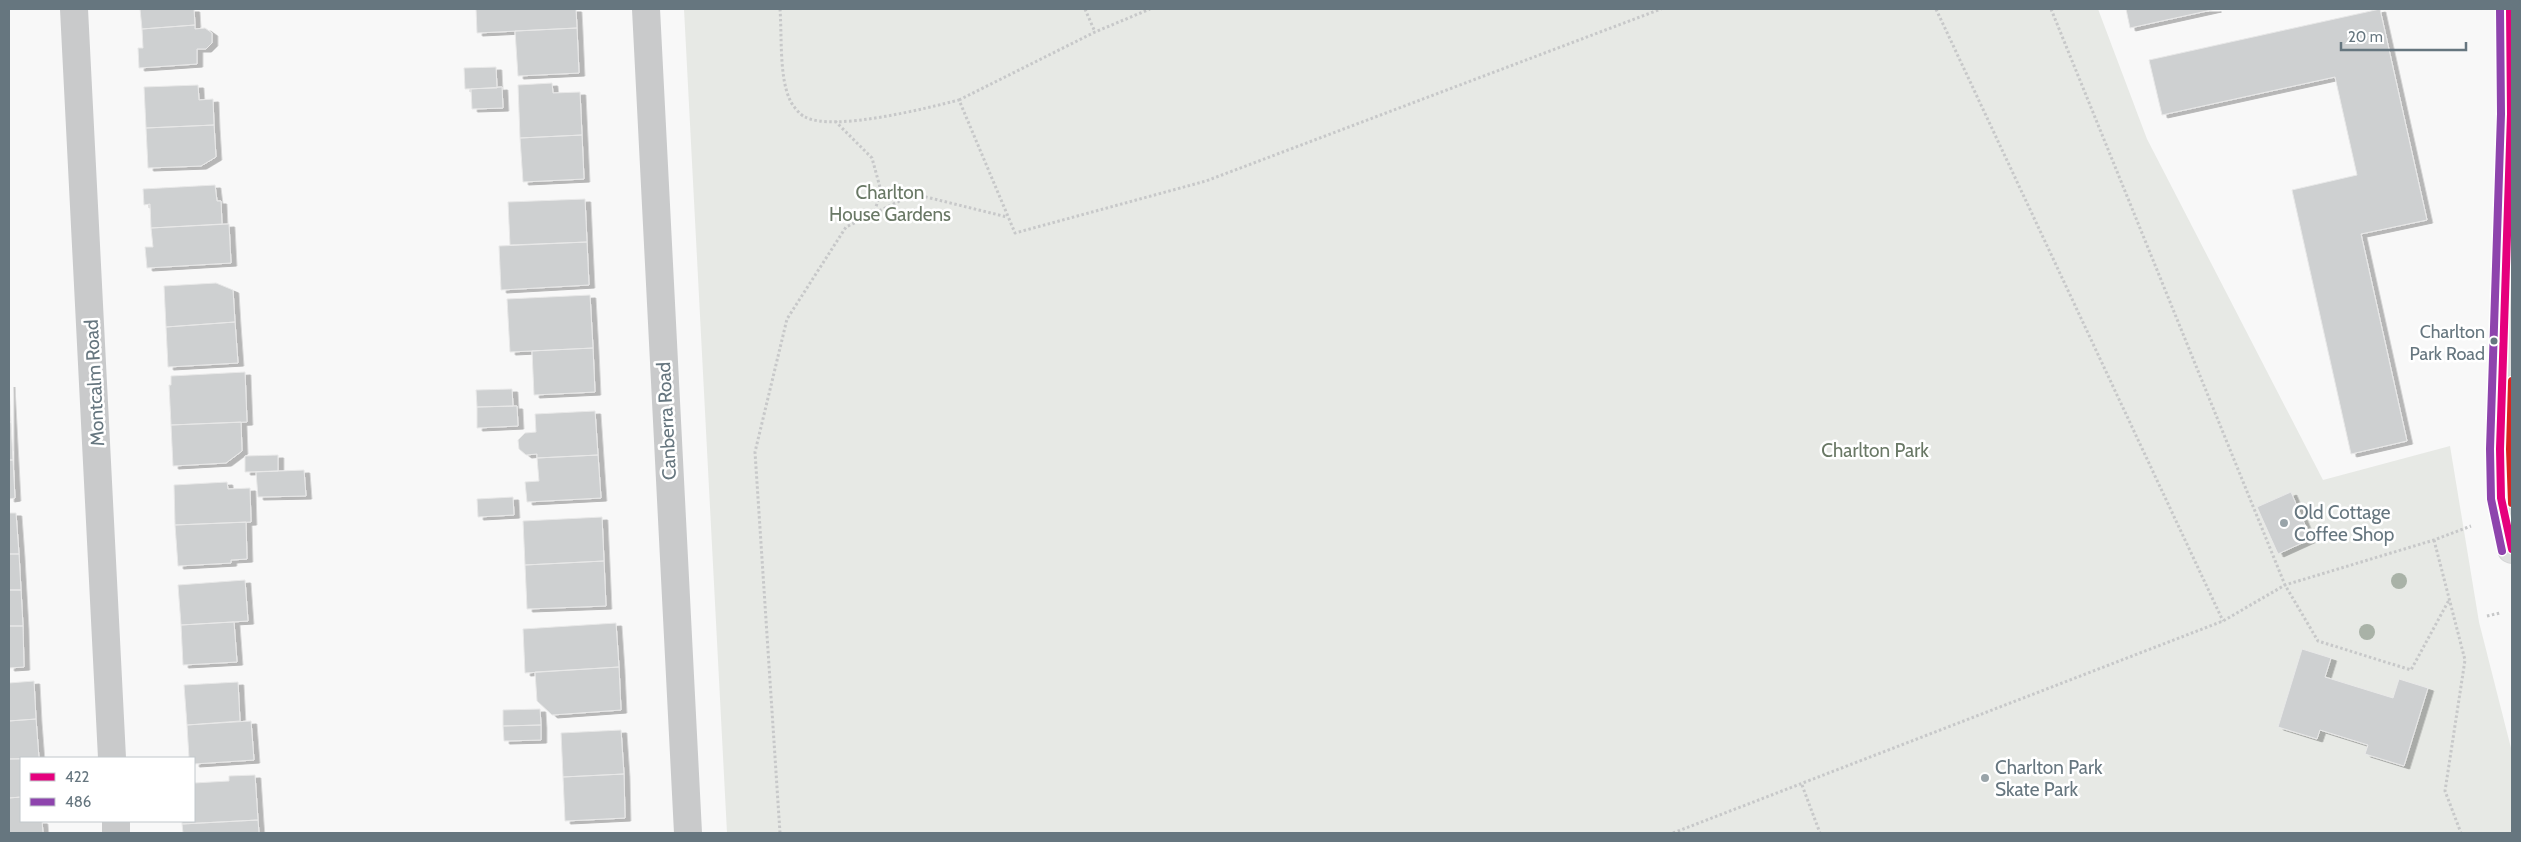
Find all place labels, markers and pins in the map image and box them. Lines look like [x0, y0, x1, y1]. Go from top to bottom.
place label: Charlton Park Road [2409, 321, 2485, 365]
marker: Charlton Park Road [2489, 336, 2499, 346]
place label: Old Cottage Coffee Shop [2294, 501, 2394, 546]
marker: Old Cottage Coffee Shop [2278, 517, 2290, 529]
place label: Charlton Park Skate Park [1995, 756, 2103, 801]
marker: Charlton Park Skate Park [1979, 772, 1991, 784]

